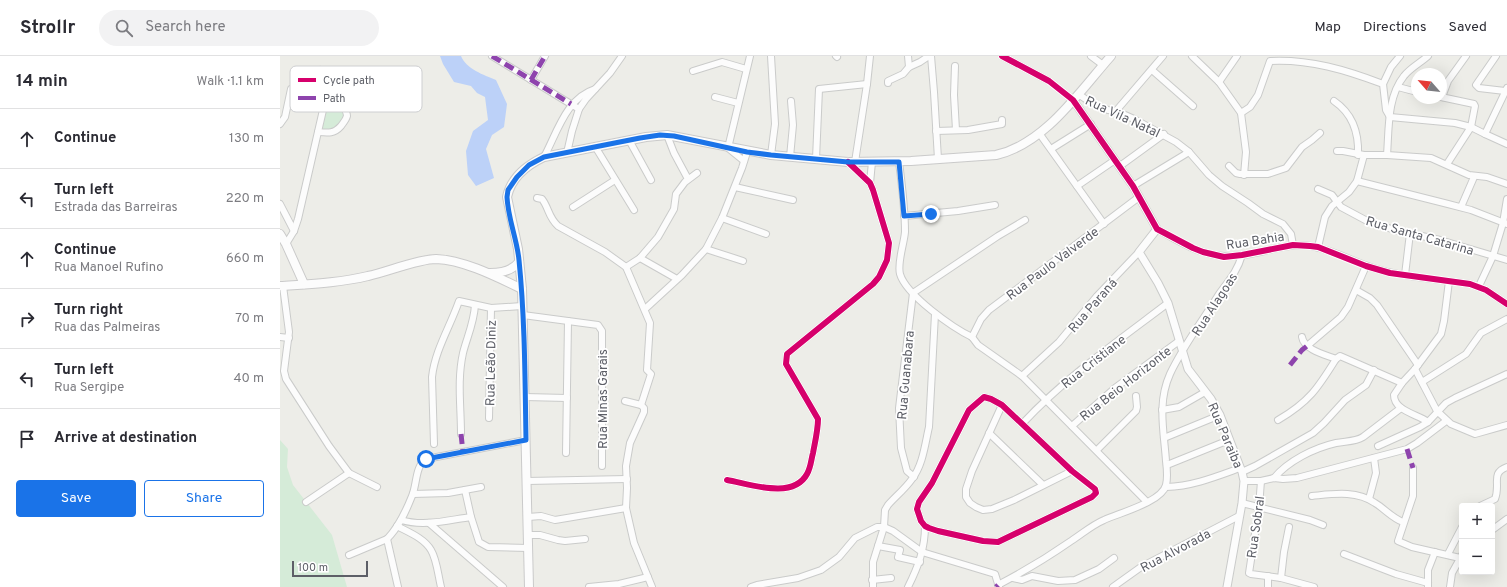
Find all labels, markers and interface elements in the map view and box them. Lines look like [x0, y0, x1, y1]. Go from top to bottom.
search box [99, 10, 379, 46]
text: Strollr [20, 16, 75, 40]
icon: search [113, 17, 135, 39]
text: Search here [145, 18, 225, 37]
text: Map [1315, 19, 1341, 36]
text: Directions [1363, 19, 1427, 36]
text: Saved [1449, 19, 1487, 36]
legend [290, 66, 422, 112]
north arrow [1411, 68, 1447, 104]
text: 14 min [16, 71, 68, 93]
text: Walk · 1.1 km [197, 74, 264, 90]
text: Cycle path [323, 74, 375, 88]
text: Path [323, 92, 345, 106]
street label: Rua Vila Natal [1082, 93, 1162, 142]
icon: ahead [16, 128, 38, 150]
text: Continue [54, 129, 116, 148]
text: 130 m [229, 131, 264, 147]
text: Turn left [54, 181, 114, 200]
icon: left [16, 188, 38, 210]
text: 220 m [226, 191, 264, 207]
text: Estrada das Barreiras [54, 200, 178, 216]
route end [922, 205, 940, 223]
street label: Rua Santa Catarina [1364, 214, 1475, 260]
street label: Rua Paulo Valverde [1004, 225, 1103, 305]
street label: Rua Bahia [1225, 229, 1286, 254]
text: Continue [54, 241, 116, 260]
icon: ahead [16, 248, 38, 270]
text: 660 m [226, 251, 264, 267]
text: Rua Manoel Rufino [54, 260, 163, 276]
street label: Rua Alagoas [1189, 270, 1242, 340]
street label: Rua Paraná [1066, 276, 1122, 337]
text: Turn right [54, 301, 123, 320]
icon: right [16, 308, 38, 330]
text: 70 m [235, 311, 264, 327]
text: Rua das Palmeiras [54, 320, 160, 336]
street label: Rua Leão Diniz [483, 320, 501, 406]
street label: Rua Guanabara [895, 330, 919, 420]
street label: Rua Cristiane [1059, 332, 1130, 393]
street label: Rua Beio Horizonte [1077, 344, 1175, 425]
street label: Rua Minas Garais [596, 349, 612, 449]
text: Turn left [54, 361, 114, 380]
icon: left [16, 368, 38, 390]
text: 40 m [234, 371, 264, 387]
text: Rua Sergipe [54, 380, 124, 396]
street label: Rua Paraiba [1203, 400, 1245, 471]
icon: arrive [16, 428, 38, 450]
text: Arrive at destination [54, 429, 197, 448]
route start [417, 450, 435, 468]
button: Save [16, 480, 136, 517]
button: Share [144, 480, 264, 517]
street label: Rua Sobral [1245, 495, 1269, 560]
map controls [1459, 503, 1495, 575]
button: + [1459, 503, 1495, 539]
street label: Rua Alvorada [1138, 527, 1214, 577]
button: − [1459, 539, 1495, 575]
scale bar [292, 559, 368, 578]
text: 100 m [298, 561, 328, 575]

